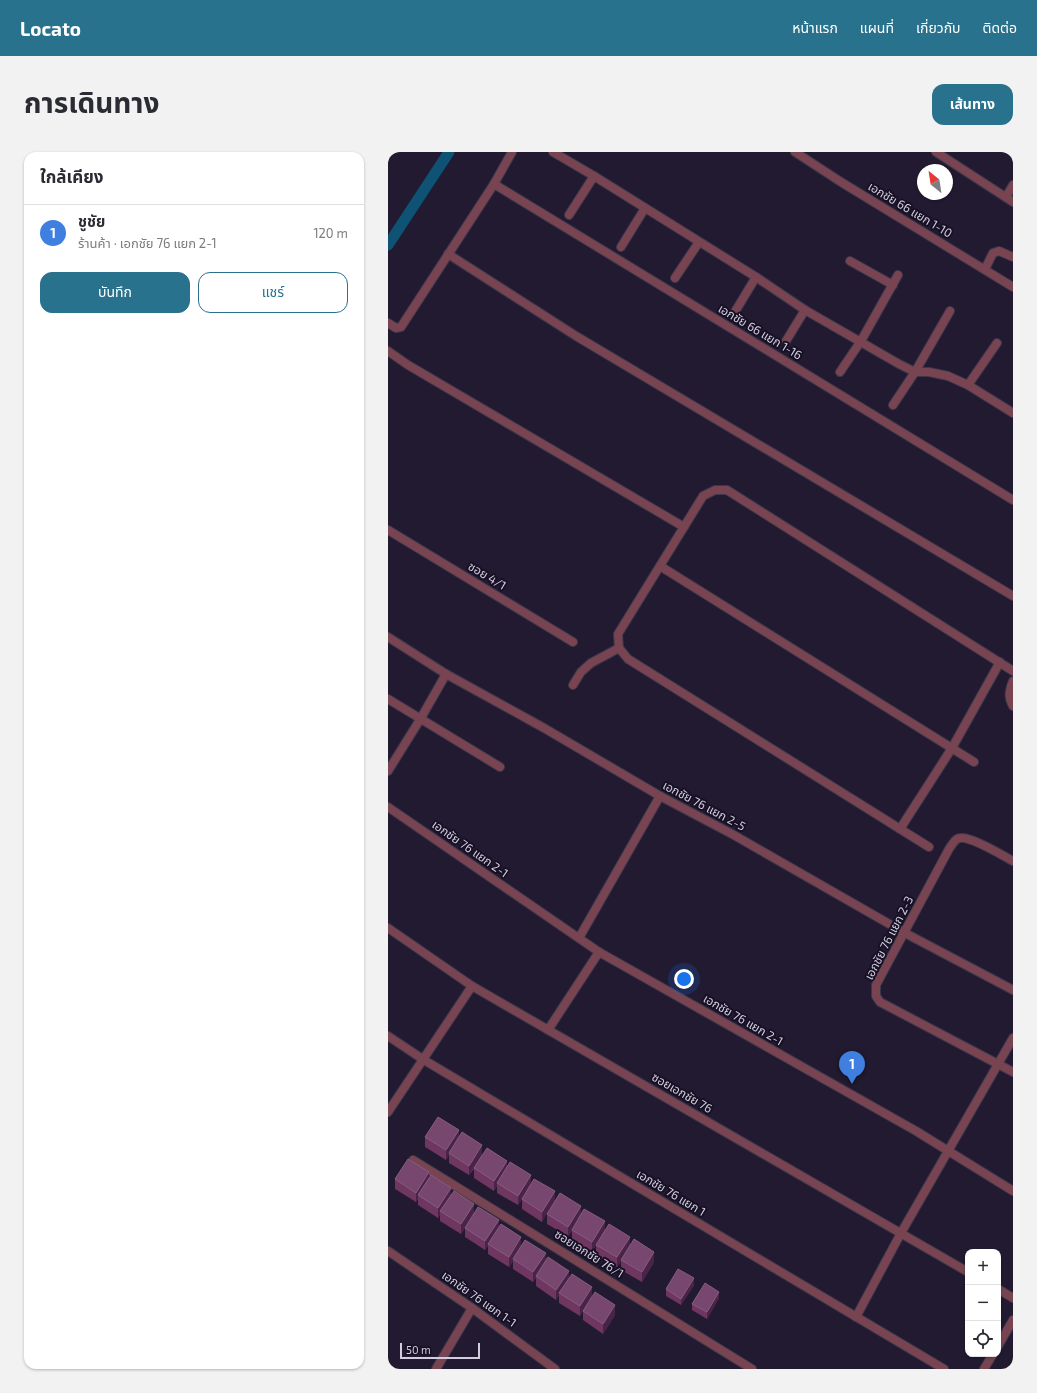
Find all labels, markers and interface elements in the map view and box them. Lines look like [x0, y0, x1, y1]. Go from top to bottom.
text: Locato [20, 17, 81, 40]
text: หน้าแรก [792, 19, 838, 36]
text: แผนที่ [860, 19, 894, 36]
text: เกี่ยวกับ [916, 19, 961, 36]
text: ติดต่อ [983, 19, 1017, 36]
button: เส้นทาง [932, 84, 1013, 125]
text: การเดินทาง [24, 85, 159, 119]
north arrow [917, 164, 953, 200]
text: ใกล้เคียง [40, 166, 103, 186]
street label: เอกชัย 66 แยก 1-10 [866, 179, 955, 240]
text: ชูชัย [78, 212, 105, 230]
text: 1 [50, 225, 56, 241]
text: 120 m [313, 225, 348, 241]
text: ร้านค้า · เอกชัย 76 แยก 2-1 [78, 235, 217, 251]
button: บันทึก [40, 272, 190, 313]
button: แชร์ [198, 272, 348, 313]
street label: เอกชัย 66 แยก 1-16 [716, 301, 805, 362]
street label: ซอย 4/1 [466, 558, 509, 592]
street label: เอกชัย 76 แยก 2-5 [661, 777, 748, 833]
street label: เอกชัย 76 แยก 2-1 [430, 817, 511, 880]
street label: เอกชัย 76 แยก 2-3 [861, 893, 915, 982]
your location [674, 969, 694, 989]
street label: เอกชัย 76 แยก 2-1 [701, 991, 786, 1048]
pin: 1 [839, 1051, 865, 1084]
street label: ซอยเอกชัย 76 [650, 1069, 715, 1115]
street label: เอกชัย 76 แยก 1 [635, 1166, 708, 1218]
street label: ซอยเอกชัย 76/1 [552, 1226, 627, 1280]
map controls [965, 1249, 1001, 1357]
button: + [965, 1249, 1001, 1285]
street label: เอกชัย 76 แยก 1-1 [440, 1267, 519, 1329]
button: − [965, 1285, 1001, 1321]
button: locate [965, 1321, 1001, 1357]
scale bar [400, 1341, 480, 1360]
text: 50 m [406, 1343, 431, 1356]

